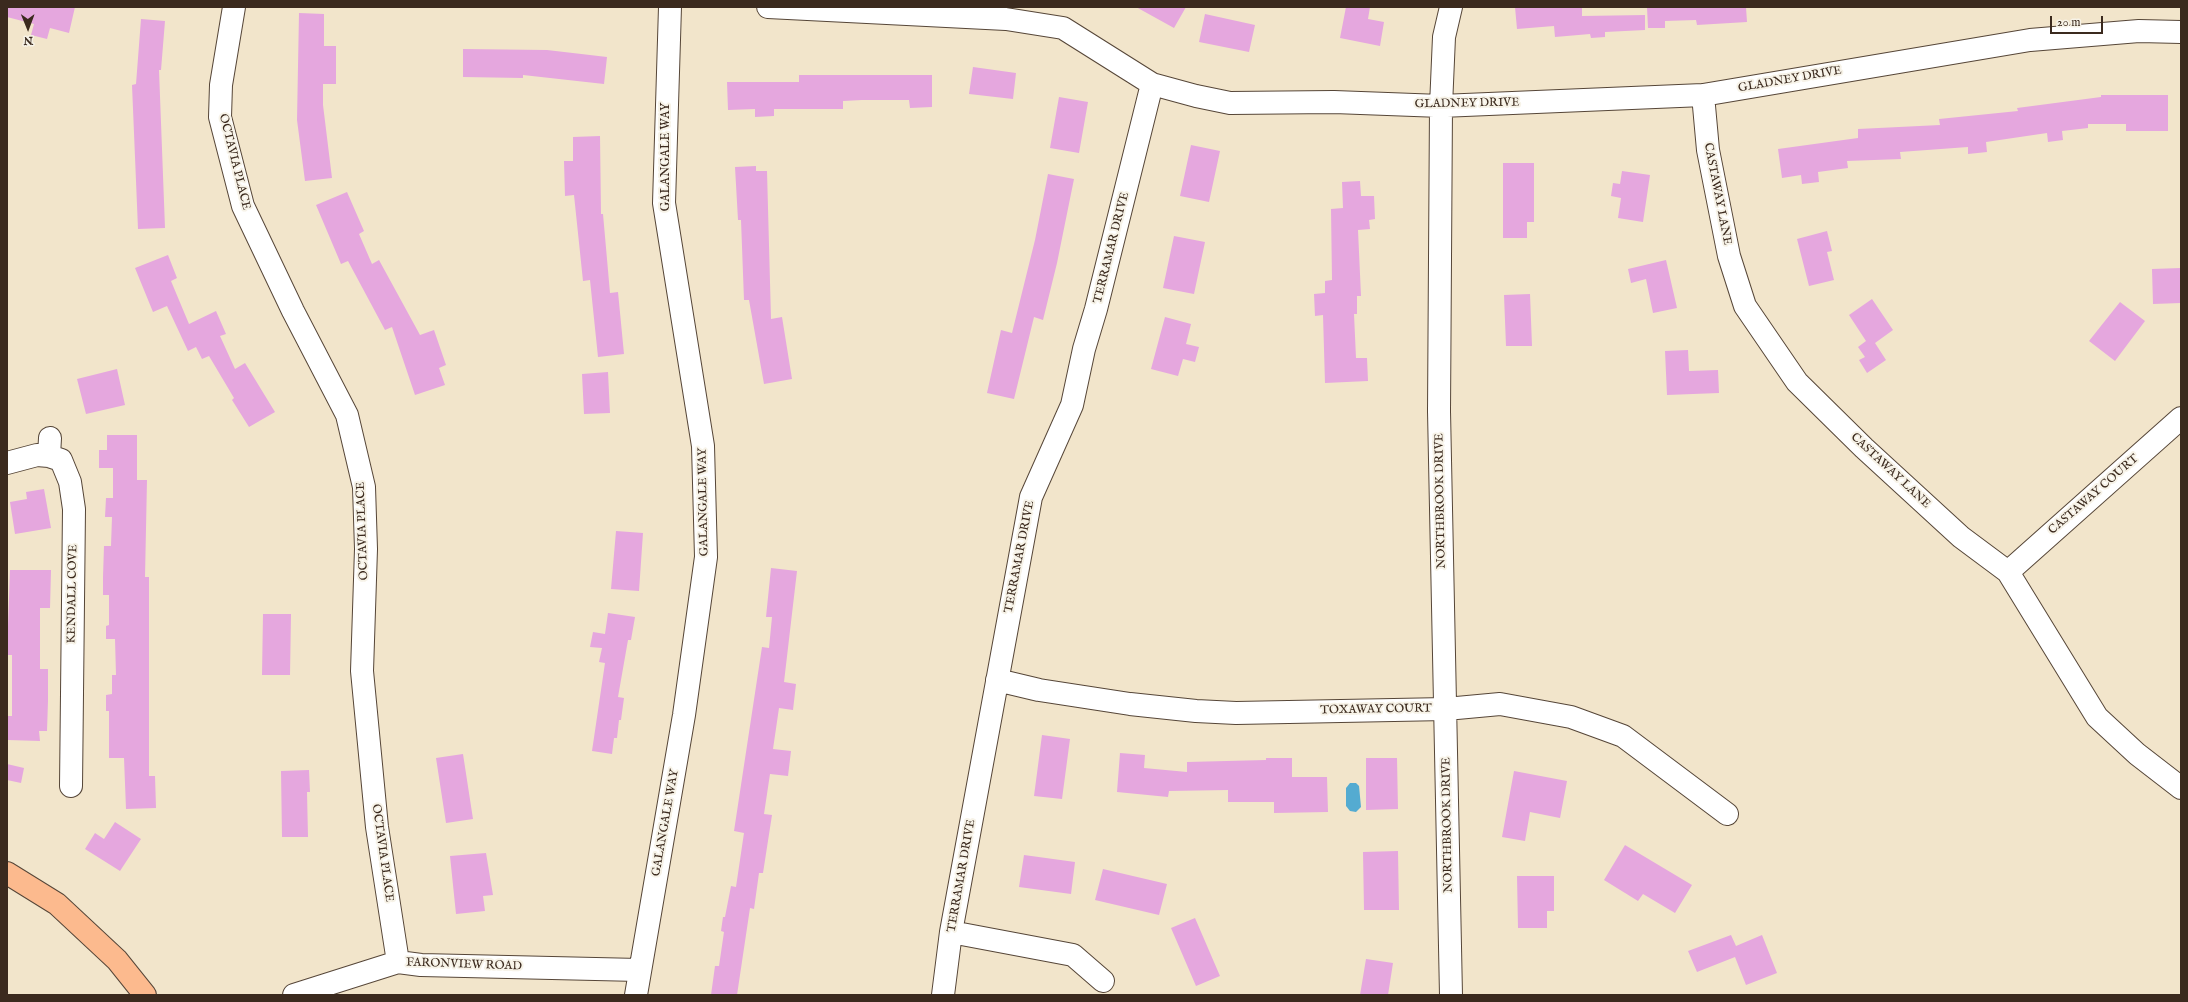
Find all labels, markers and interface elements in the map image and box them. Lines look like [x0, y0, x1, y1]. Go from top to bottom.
north arrow [8, 8, 48, 48]
scale bar [2052, 8, 2105, 34]
text: 20 m [2057, 15, 2080, 30]
text: N [23, 33, 33, 47]
street label: GLADNEY DRIVE [1737, 64, 1843, 96]
street label: GLADNEY DRIVE [1414, 96, 1520, 112]
street label: GALANGALE WAY [660, 103, 674, 211]
street label: OCTAVIA PLACE [215, 112, 253, 212]
street label: CASTAWAY LANE [1700, 142, 1734, 246]
street label: TERRAMAR DRIVE [1091, 191, 1133, 305]
street label: CASTAWAY LANE [1847, 430, 1933, 512]
street label: NORTHBROOK DRIVE [1433, 433, 1449, 569]
street label: GALANGALE WAY [696, 448, 712, 556]
street label: CASTAWAY COURT [2046, 452, 2142, 538]
street label: OCTAVIA PLACE [354, 481, 372, 581]
street label: TERRAMAR DRIVE [1002, 500, 1038, 614]
street label: KENDALL COVE [65, 544, 81, 644]
street label: TOXAWAY COURT [1320, 702, 1432, 718]
street label: NORTHBROOK DRIVE [1440, 757, 1456, 893]
street label: GALANGALE WAY [649, 768, 683, 878]
street label: OCTAVIA PLACE [368, 803, 396, 903]
street label: TERRAMAR DRIVE [945, 818, 979, 934]
street label: FARONVIEW ROAD [406, 956, 522, 974]

